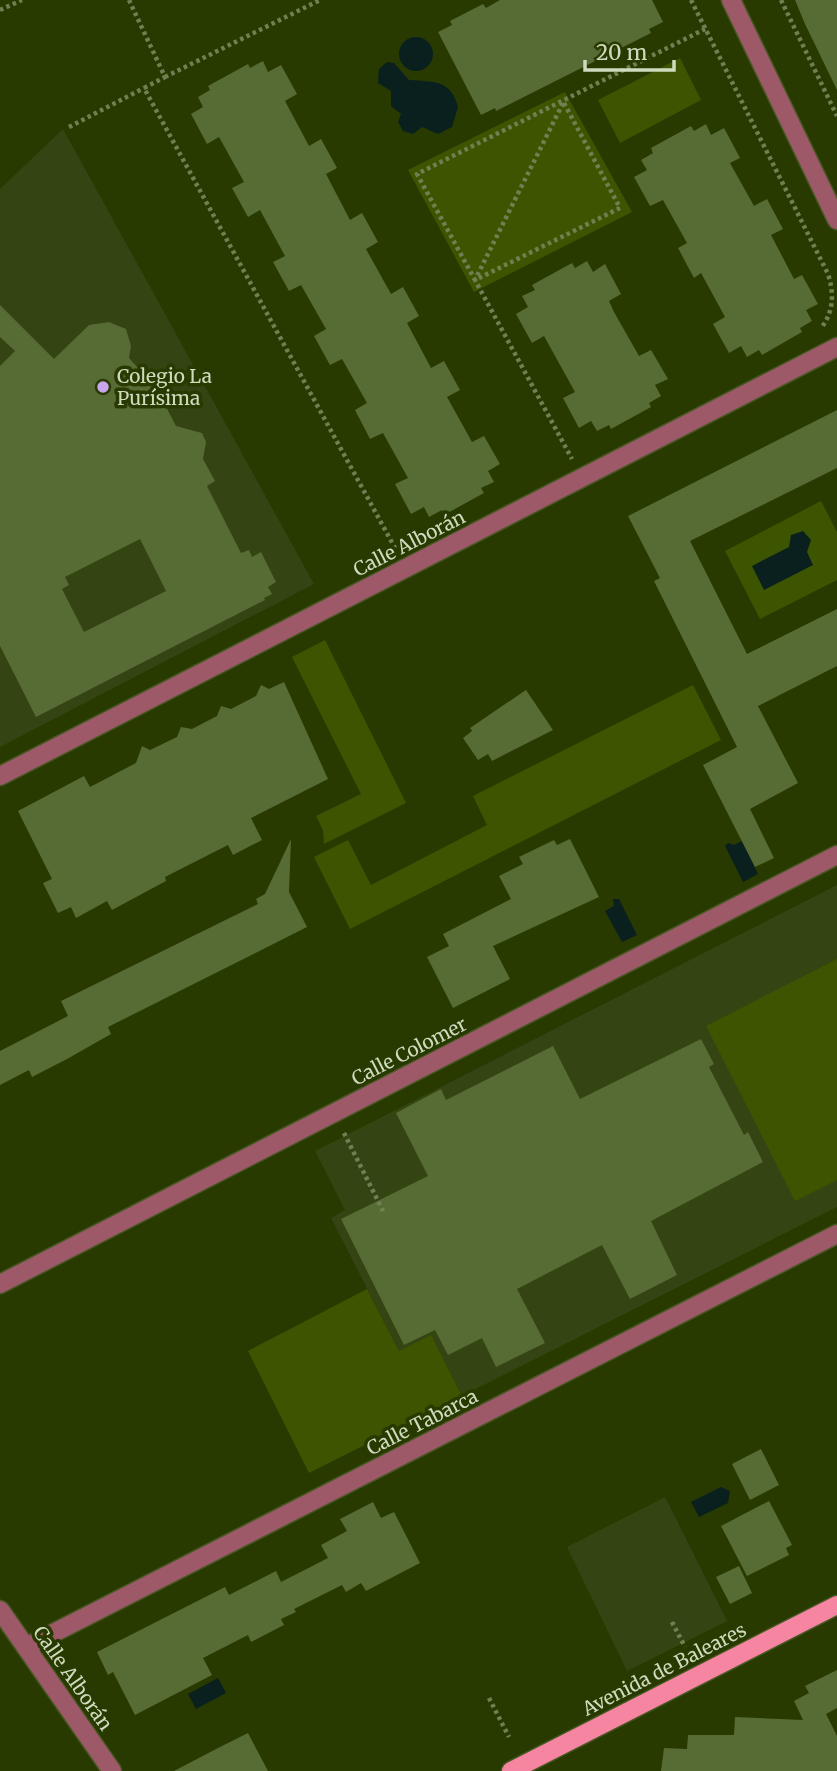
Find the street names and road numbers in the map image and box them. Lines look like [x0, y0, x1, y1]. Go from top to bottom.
street label: Calle Alborán [349, 504, 469, 581]
street label: Calle Colomer [347, 1011, 471, 1090]
street label: Calle Tabarca [362, 1384, 482, 1460]
street label: Avenida de Baleares [577, 1617, 750, 1721]
street label: Calle Alborán [28, 1621, 118, 1735]

